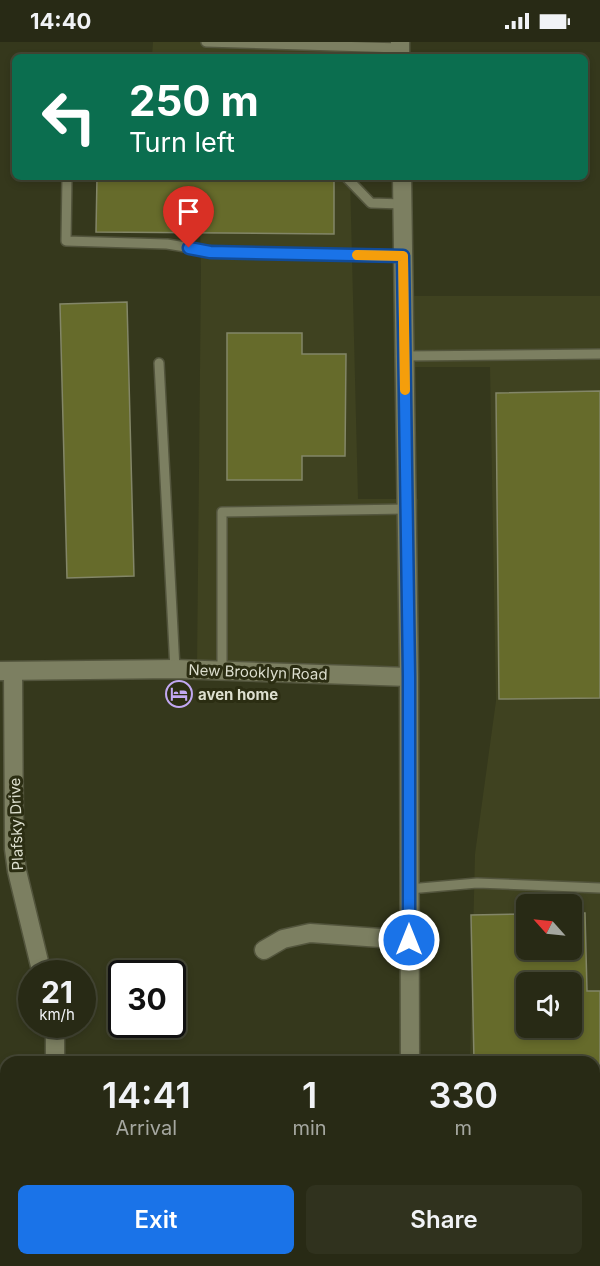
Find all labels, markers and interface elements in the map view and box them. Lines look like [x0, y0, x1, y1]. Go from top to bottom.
text: 14:40 [30, 8, 91, 34]
text: 250 m [129, 75, 259, 126]
icon: left [30, 78, 108, 156]
text: Turn left [129, 126, 235, 159]
pin [163, 186, 214, 248]
icon: arrive [172, 195, 205, 228]
street label: New Brooklyn Road [188, 660, 328, 684]
hotel icon: aven home [164, 679, 194, 709]
place label: aven home [198, 685, 278, 704]
street label: Plafsky Drive [5, 777, 27, 871]
north arrow [516, 894, 582, 960]
map controls [516, 894, 582, 1038]
position arrow [377, 908, 441, 972]
speed limit sign: 30 [108, 960, 186, 1038]
button: sound [516, 972, 582, 1038]
text: 21 [41, 974, 73, 1010]
text: km/h [39, 1005, 75, 1024]
text: 14:41 [102, 1073, 191, 1117]
text: 1 [302, 1073, 317, 1117]
text: 330 [429, 1073, 498, 1117]
text: Arrival [115, 1116, 177, 1140]
text: min [292, 1116, 327, 1140]
text: m [455, 1116, 472, 1140]
button: Exit [18, 1185, 294, 1254]
button: Share [306, 1185, 582, 1254]

